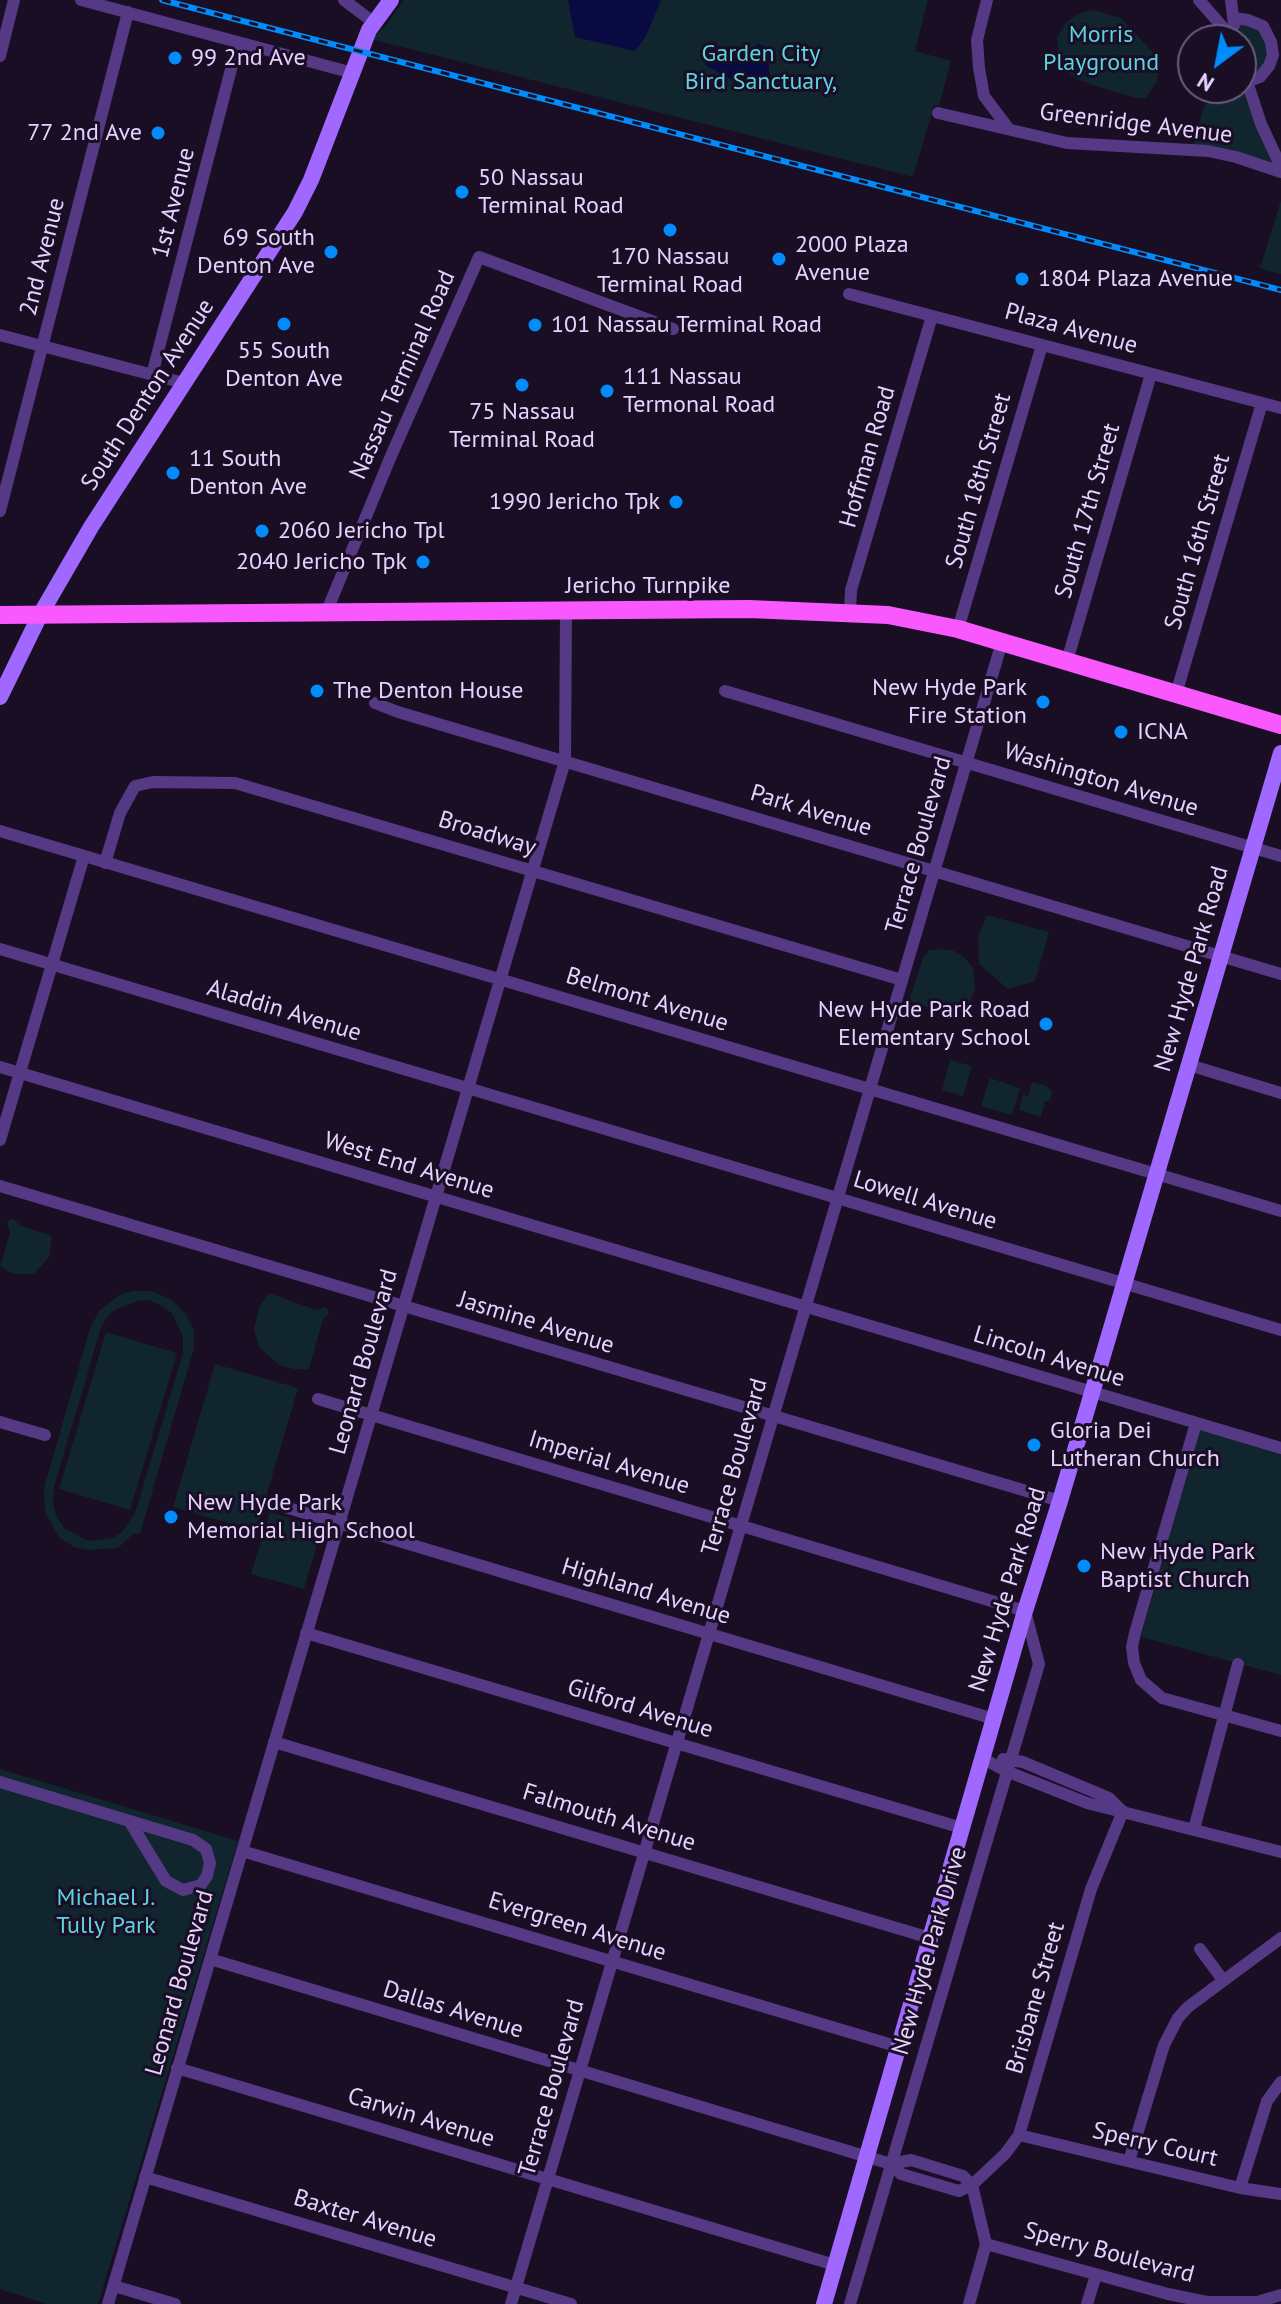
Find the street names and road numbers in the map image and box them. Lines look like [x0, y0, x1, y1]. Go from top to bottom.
street label: Greenridge Avenue [1038, 98, 1234, 150]
street label: 1st Avenue [146, 145, 202, 261]
street label: 2nd Avenue [14, 195, 72, 319]
street label: Nassau Terminal Road [344, 266, 462, 484]
street label: South Denton Avenue [75, 294, 221, 496]
street label: Plaza Avenue [1001, 297, 1141, 361]
street label: Hoffman Road [834, 383, 902, 531]
street label: South 18th Street [940, 390, 1018, 572]
street label: South 17th Street [1049, 420, 1127, 602]
street label: South 16th Street [1159, 451, 1237, 633]
street label: Jericho Turnpike [566, 572, 730, 600]
street label: Washington Avenue [1000, 737, 1202, 823]
street label: Terrace Boulevard [880, 753, 958, 937]
street label: Park Avenue [747, 779, 875, 843]
street label: Broadway [435, 806, 539, 862]
street label: New Hyde Park Road [1149, 863, 1235, 1075]
street label: Belmont Avenue [562, 962, 732, 1038]
street label: Aladdin Avenue [203, 974, 365, 1048]
street label: West End Avenue [321, 1127, 497, 1205]
street label: Lowell Avenue [850, 1166, 1000, 1236]
street label: Leonard Boulevard [324, 1266, 404, 1458]
street label: Jasmine Avenue [455, 1286, 617, 1360]
street label: Lincoln Avenue [970, 1320, 1128, 1394]
street label: Terrace Boulevard [696, 1375, 774, 1559]
street label: Imperial Avenue [525, 1425, 693, 1501]
street label: New Hyde Park Road [963, 1484, 1053, 1696]
street label: Highland Avenue [558, 1553, 734, 1631]
street label: Gilford Avenue [564, 1673, 716, 1745]
street label: Falmouth Avenue [519, 1778, 699, 1858]
street label: New Hyde Park Drive [886, 1844, 974, 2058]
street label: Evergreen Avenue [485, 1886, 669, 1968]
street label: Leonard Boulevard [140, 1887, 220, 2079]
street label: Brisbane Street [1001, 1919, 1071, 2077]
street label: Dallas Avenue [379, 1975, 527, 2045]
street label: Terrace Boulevard [513, 1996, 591, 2180]
street label: Carwin Avenue [344, 2082, 498, 2154]
street label: Sperry Court [1090, 2117, 1220, 2173]
street label: Baxter Avenue [290, 2184, 440, 2254]
street label: Sperry Boulevard [1021, 2216, 1197, 2290]

